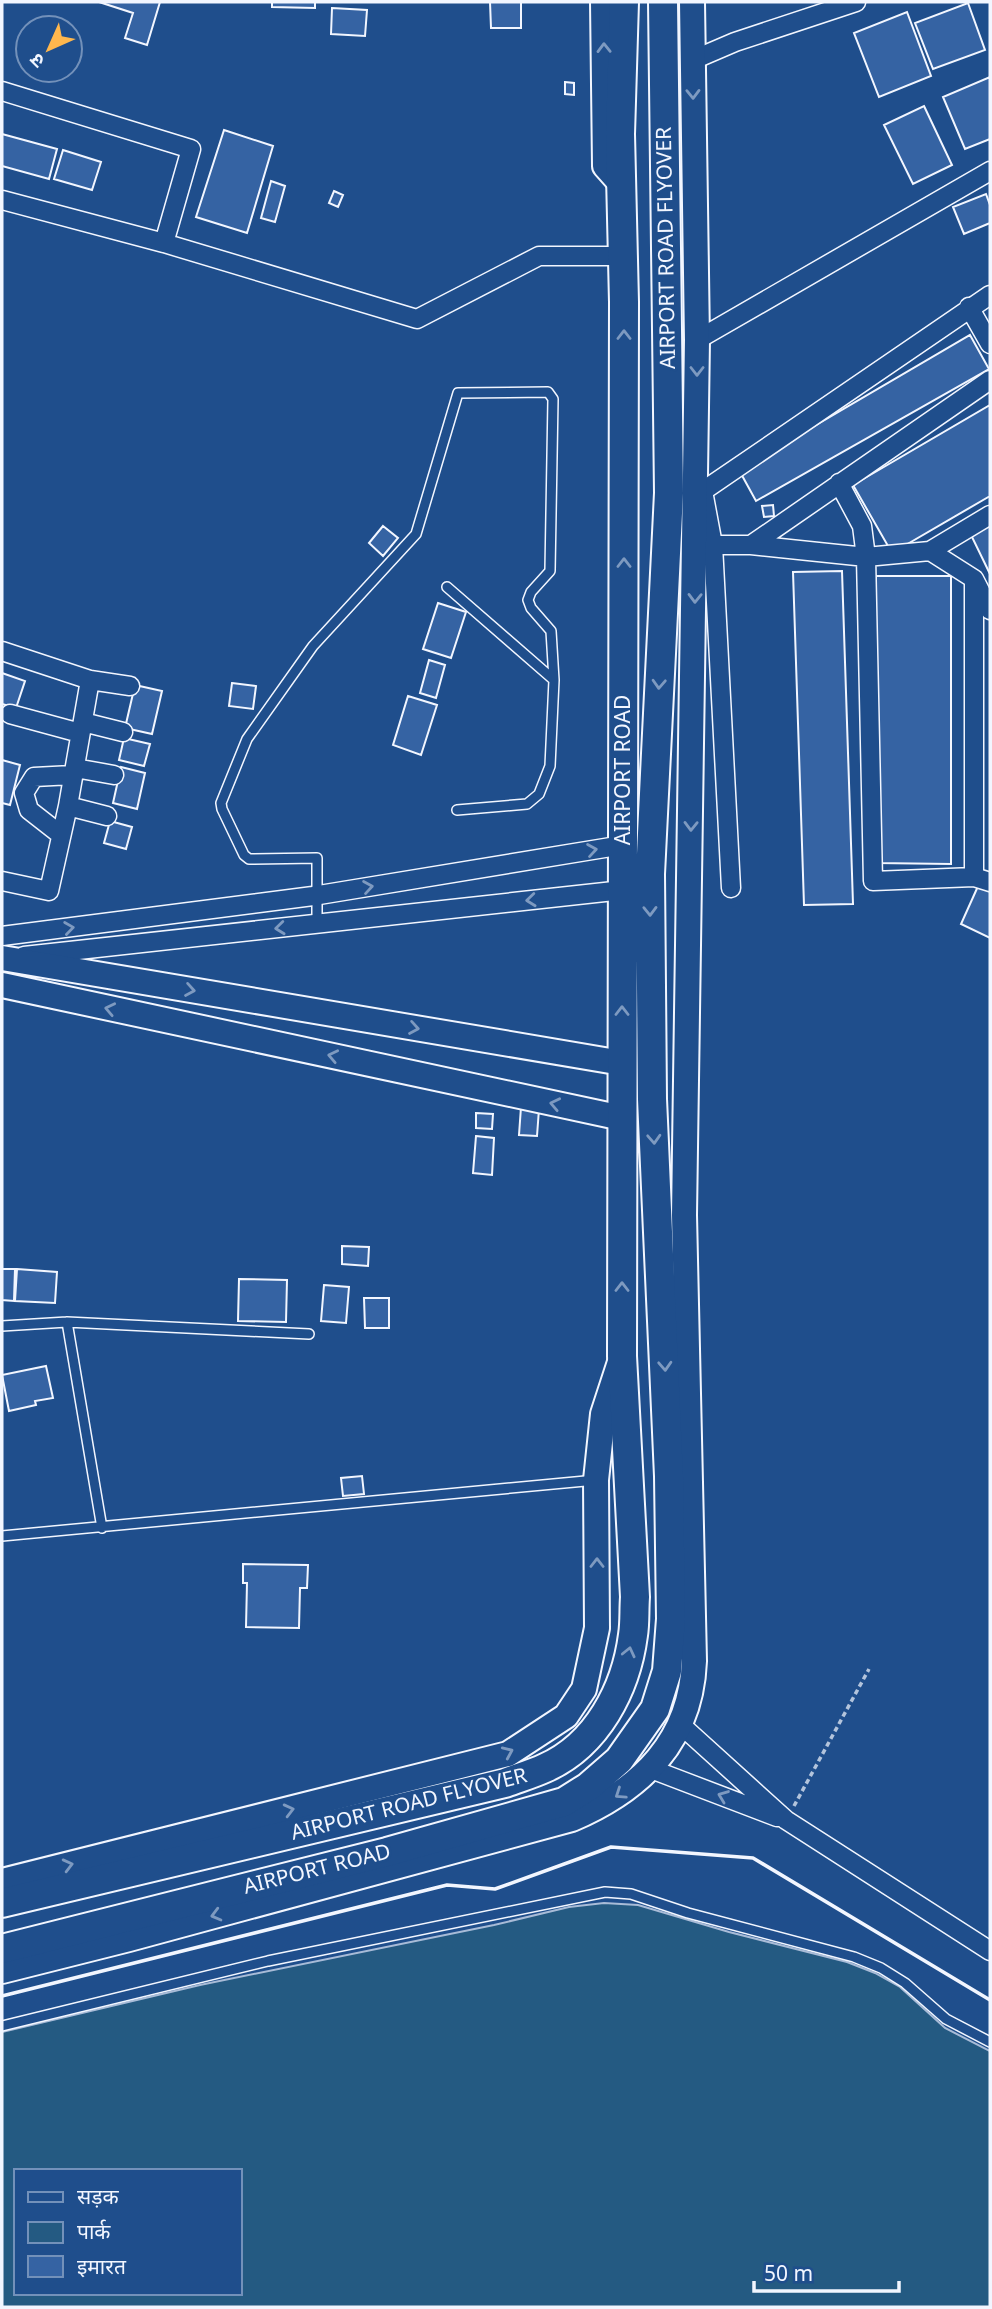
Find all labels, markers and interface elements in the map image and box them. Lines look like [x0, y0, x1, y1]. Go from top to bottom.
north arrow [14, 14, 84, 84]
one-way arrow [596, 42, 612, 52]
text: उ [23, 47, 50, 74]
one-way arrow [685, 90, 701, 100]
street label: AIRPORT ROAD FLYOVER [649, 127, 681, 369]
one-way arrow [616, 330, 632, 340]
one-way arrow [689, 366, 705, 377]
one-way arrow [616, 557, 632, 568]
one-way arrow [687, 593, 702, 604]
one-way arrow [652, 679, 667, 690]
street label: AIRPORT ROAD [608, 695, 636, 845]
one-way arrow [683, 821, 699, 832]
one-way arrow [586, 843, 598, 858]
one-way arrow [362, 880, 374, 895]
one-way arrow [525, 893, 536, 908]
one-way arrow [642, 906, 658, 917]
one-way arrow [64, 920, 75, 935]
one-way arrow [274, 920, 285, 935]
one-way arrow [184, 982, 196, 997]
one-way arrow [104, 1002, 116, 1017]
one-way arrow [615, 1005, 630, 1016]
one-way arrow [408, 1020, 420, 1035]
one-way arrow [327, 1050, 339, 1065]
one-way arrow [549, 1097, 561, 1112]
one-way arrow [647, 1133, 662, 1144]
one-way arrow [614, 1282, 630, 1292]
one-way arrow [657, 1361, 672, 1372]
one-way arrow [589, 1558, 604, 1569]
one-way arrow [621, 1646, 636, 1658]
one-way arrow [501, 1746, 514, 1760]
street label: AIRPORT ROAD FLYOVER [288, 1760, 530, 1846]
one-way arrow [615, 1786, 628, 1799]
one-way arrow [717, 1790, 729, 1804]
one-way arrow [283, 1804, 295, 1818]
street label: AIRPORT ROAD [240, 1836, 393, 1900]
one-way arrow [62, 1859, 74, 1873]
one-way arrow [210, 1907, 222, 1921]
legend [14, 2169, 242, 2295]
text: सड़क [77, 2182, 119, 2210]
text: पार्क [77, 2217, 111, 2245]
scale bar [754, 2250, 899, 2294]
text: इमारत [77, 2252, 127, 2280]
text: 50 m [764, 2259, 813, 2287]

